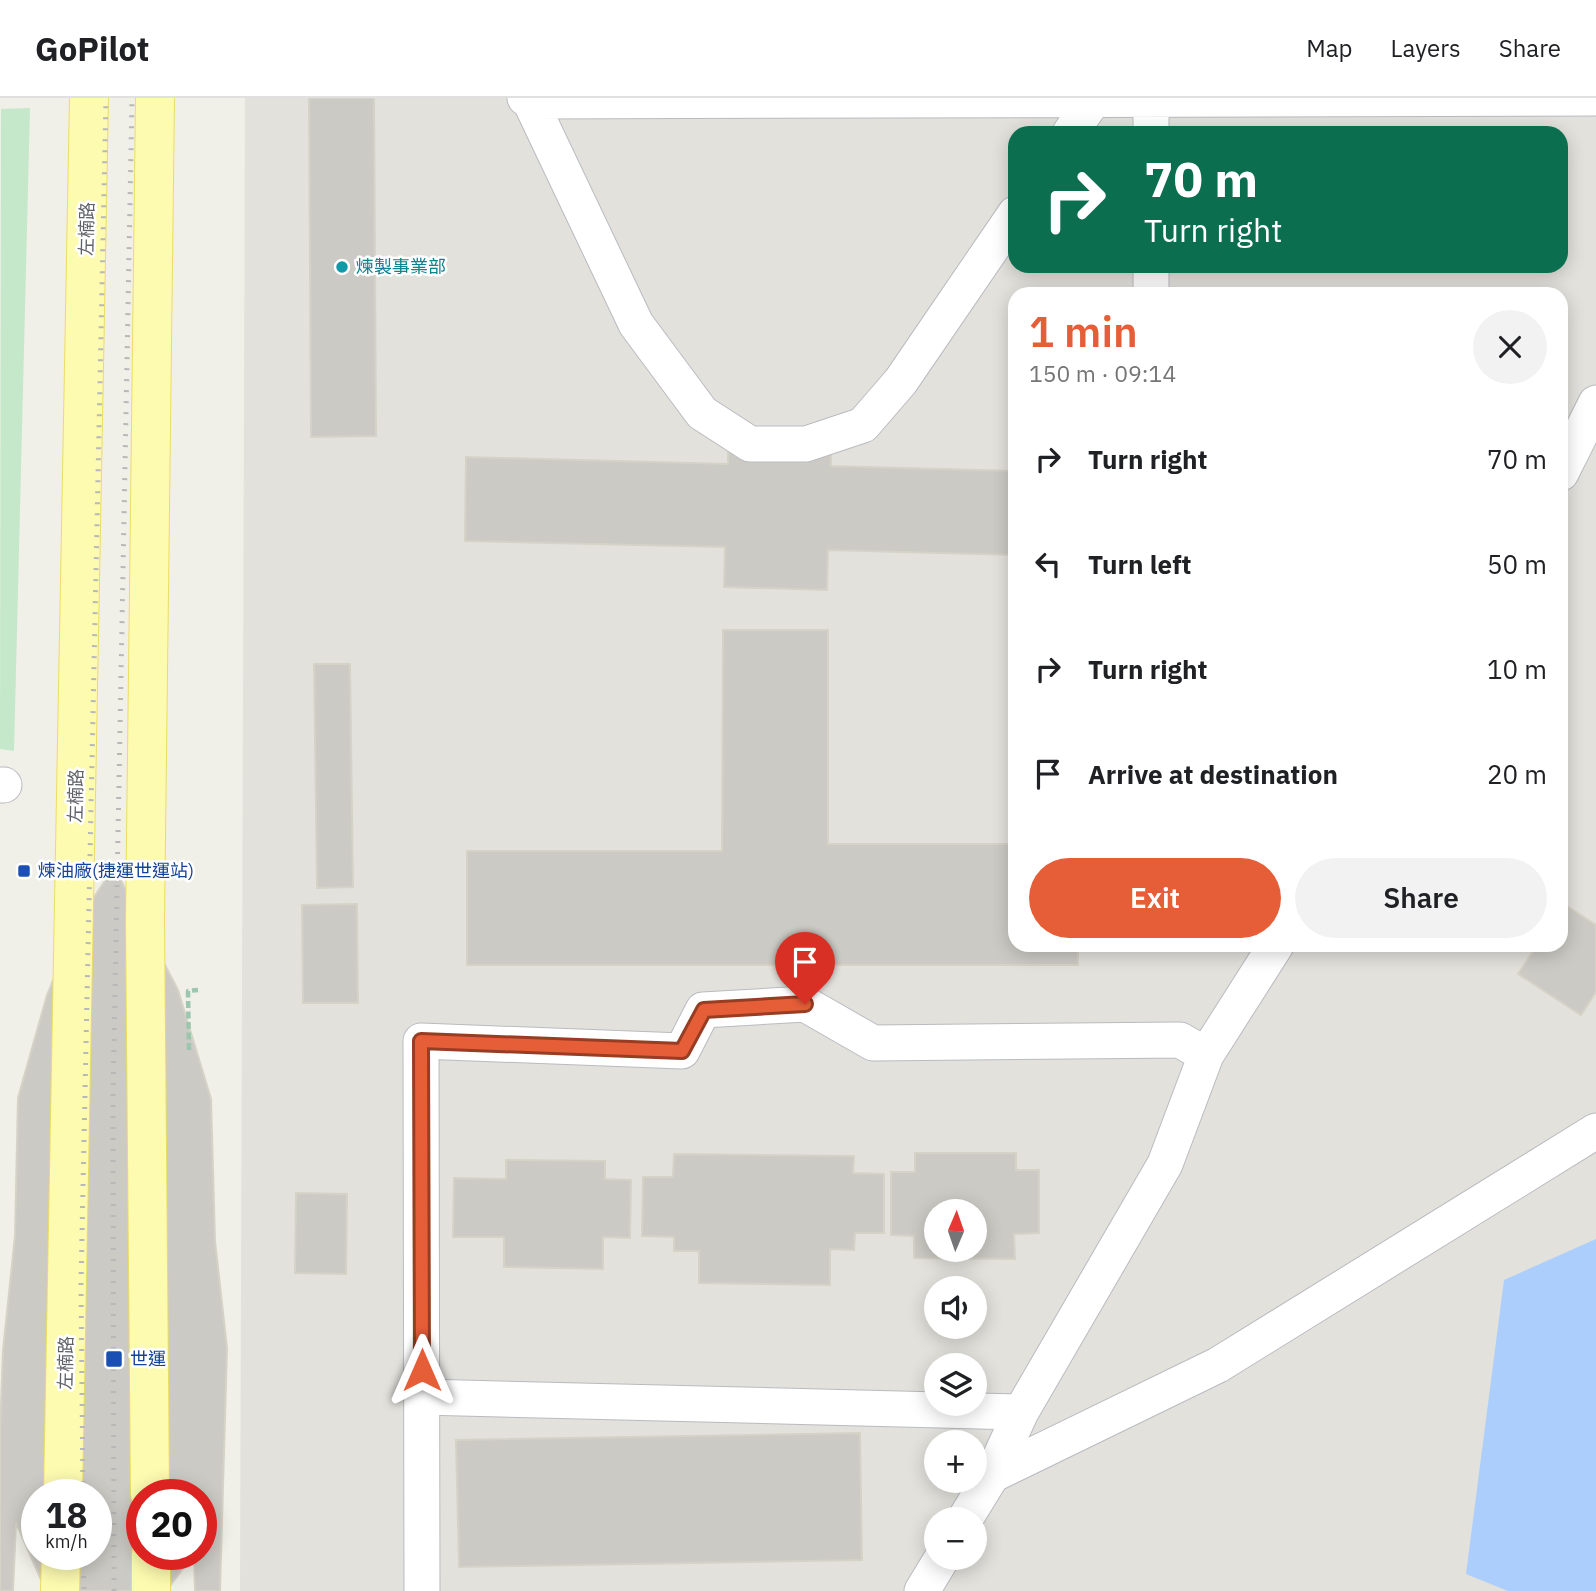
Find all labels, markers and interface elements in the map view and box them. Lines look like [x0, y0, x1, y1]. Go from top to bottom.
text: GoPilot [35, 27, 149, 70]
text: Map [1306, 32, 1353, 64]
text: Layers [1391, 32, 1461, 64]
text: Share [1499, 32, 1561, 64]
text: 70 m [1144, 147, 1258, 210]
icon: right [1029, 154, 1120, 245]
street label: 左楠路 [75, 202, 98, 256]
text: Turn right [1144, 209, 1282, 251]
place label: 煉製事業部 [356, 255, 446, 278]
marker: 煉製事業部 [334, 259, 350, 275]
text: 1 min [1029, 304, 1138, 359]
button: close [1473, 310, 1547, 384]
text: 150 m · 09:14 [1029, 358, 1176, 388]
icon: right [1029, 440, 1067, 478]
text: Turn right [1088, 442, 1207, 476]
text: 70 m [1487, 442, 1547, 476]
icon: left [1029, 545, 1067, 583]
text: Turn left [1088, 547, 1191, 581]
text: 50 m [1487, 547, 1547, 581]
icon: right [1029, 650, 1067, 688]
text: Turn right [1088, 652, 1207, 686]
text: 10 m [1487, 652, 1547, 686]
icon: arrive [1029, 755, 1067, 793]
text: Arrive at destination [1088, 757, 1338, 791]
text: 20 m [1487, 757, 1547, 791]
street label: 左楠路 [64, 769, 87, 823]
button: Exit [1029, 858, 1281, 938]
button: Share [1295, 858, 1547, 938]
place label: 煉油廠(捷運世運站) [38, 859, 194, 882]
marker: 煉油廠(捷運世運站) [16, 863, 32, 879]
pin [775, 932, 835, 1004]
icon: arrive [786, 943, 824, 981]
north arrow [924, 1199, 987, 1262]
map controls [924, 1199, 987, 1570]
button: sound [924, 1276, 987, 1339]
position arrow [385, 1333, 459, 1407]
street label: 左楠路 [54, 1336, 77, 1390]
place label: 世運 [130, 1347, 166, 1370]
marker: 世運 [104, 1349, 124, 1369]
button: layers [924, 1353, 987, 1416]
button: + [924, 1430, 987, 1493]
speed limit sign: 20 [126, 1479, 217, 1570]
text: 18 [45, 1492, 88, 1538]
button: − [924, 1507, 987, 1570]
text: km/h [45, 1530, 88, 1553]

